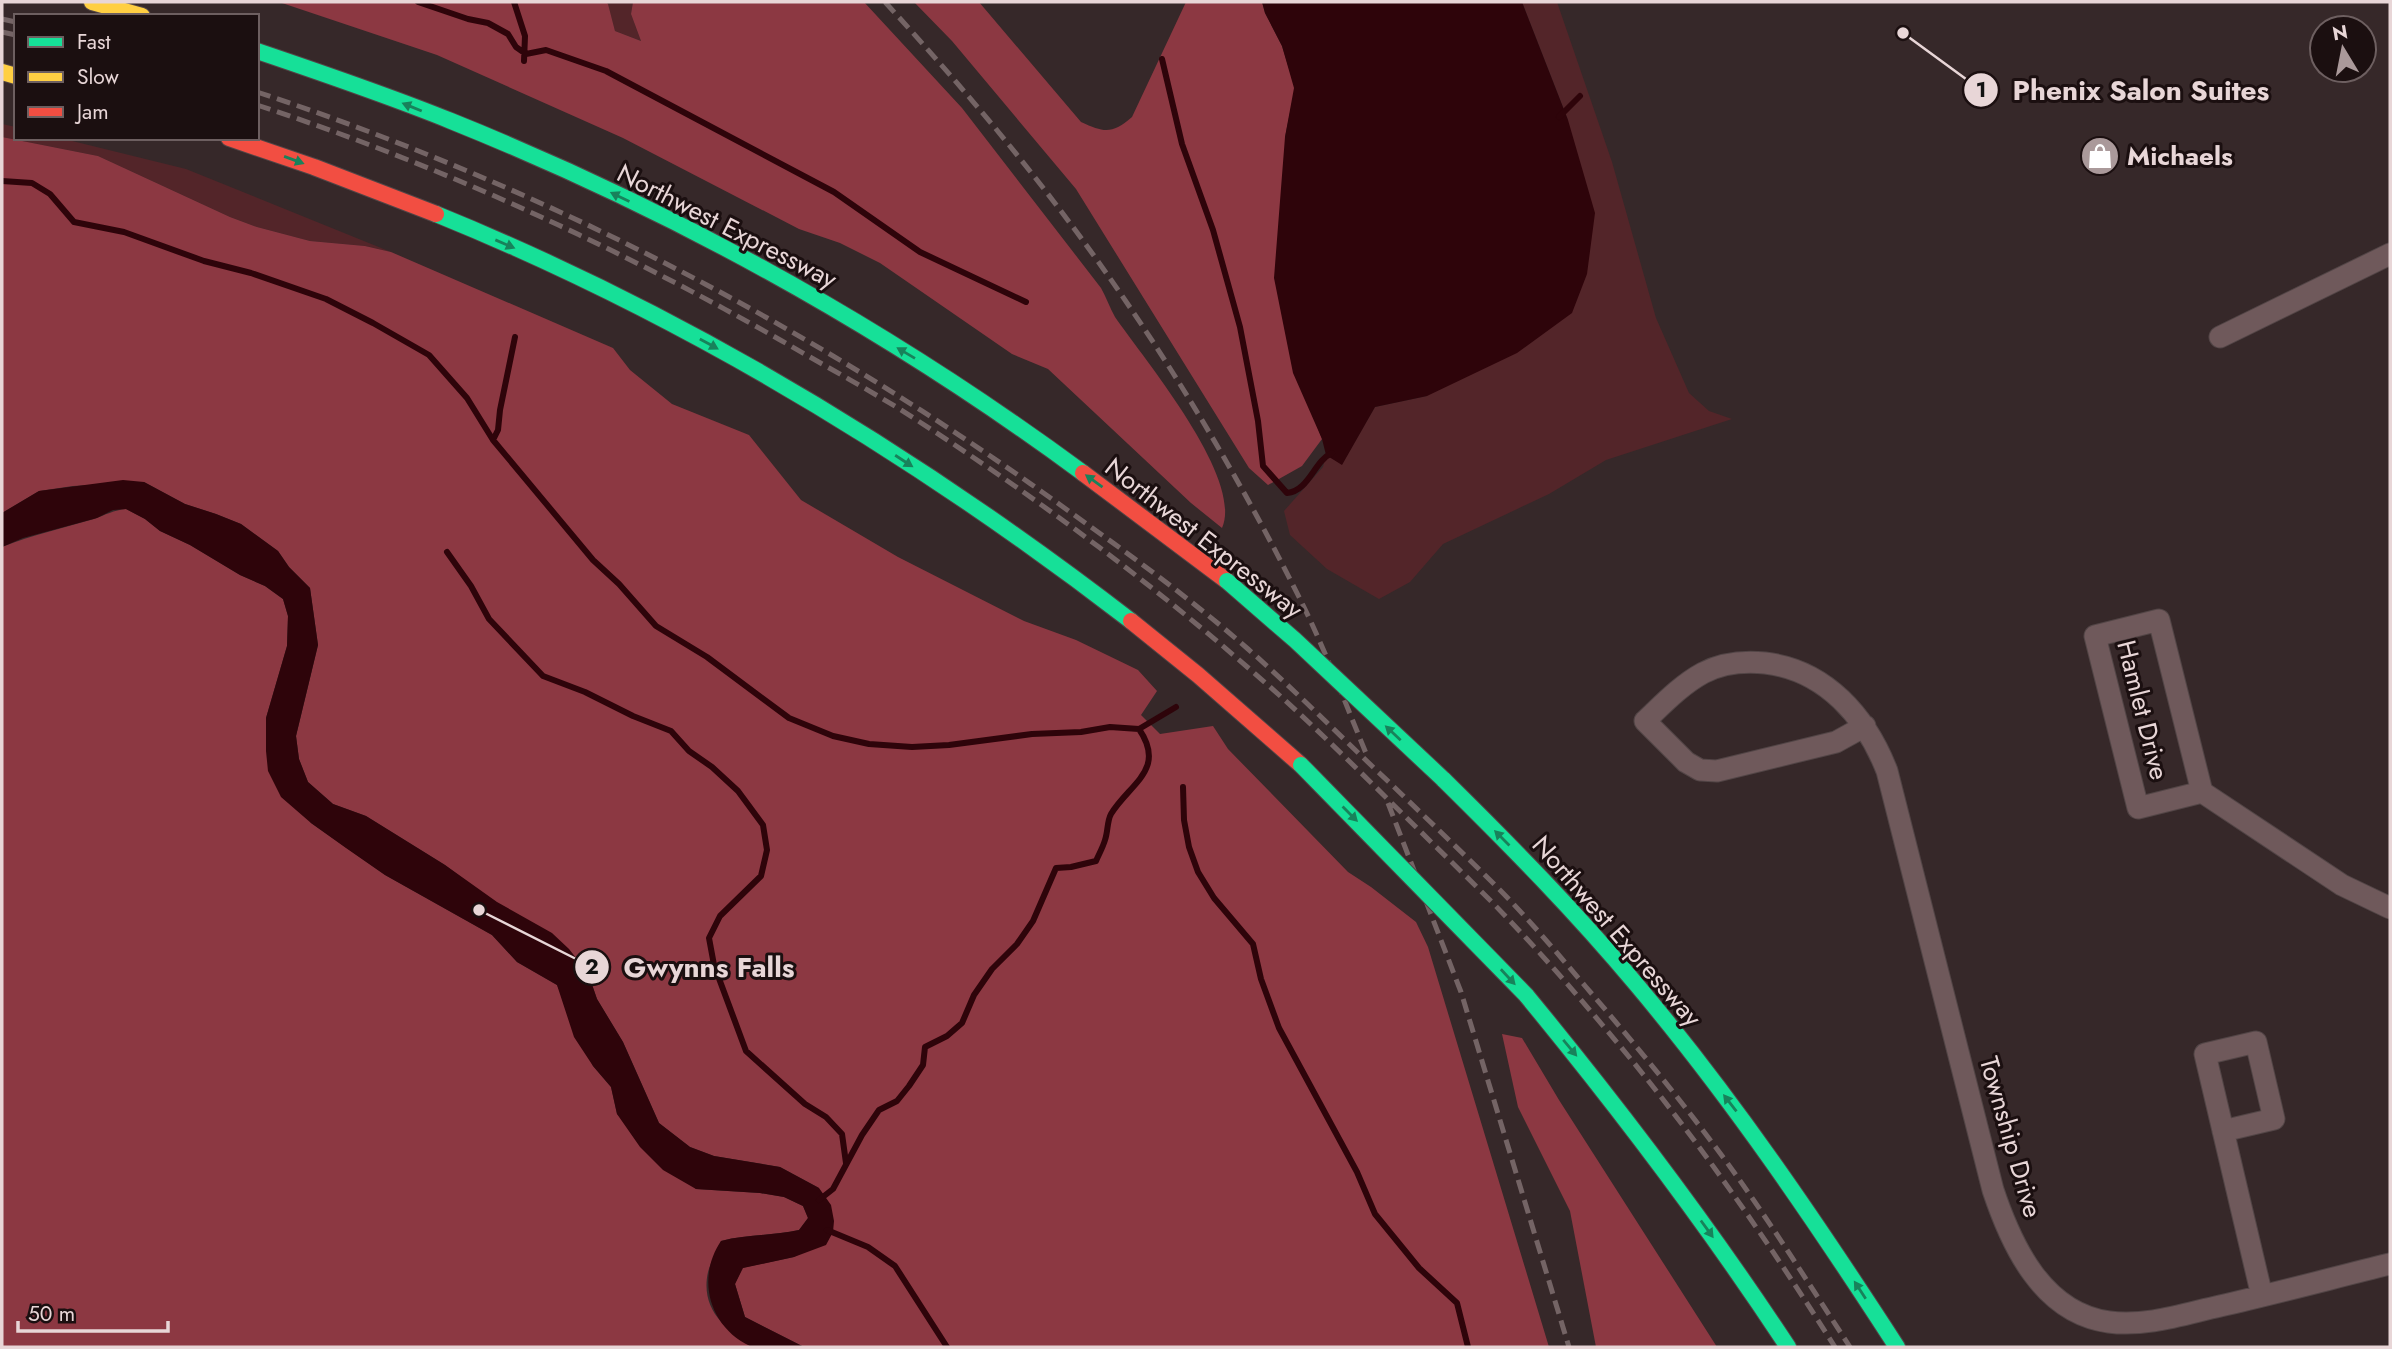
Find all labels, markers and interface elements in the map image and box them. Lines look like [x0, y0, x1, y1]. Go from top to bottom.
legend [14, 14, 259, 140]
north arrow [2308, 14, 2378, 84]
text: N [2330, 18, 2350, 47]
text: Fast [77, 27, 110, 57]
text: Slow [77, 62, 119, 92]
callout: Phenix Salon Suites [1964, 65, 2284, 114]
text: Phenix Salon Suites [2013, 70, 2270, 111]
text: 1 [1976, 75, 1986, 105]
text: Jam [74, 97, 109, 127]
one-way arrow [401, 101, 422, 112]
shop icon: Michaels [2079, 135, 2121, 177]
place label: Michaels [2127, 137, 2233, 175]
street label: Northwest Expressway [610, 154, 844, 298]
one-way arrow [283, 155, 304, 166]
one-way arrow [610, 192, 630, 203]
one-way arrow [495, 238, 516, 249]
one-way arrow [699, 338, 719, 350]
one-way arrow [896, 347, 915, 359]
street label: Northwest Expressway [1097, 448, 1312, 628]
one-way arrow [895, 454, 914, 467]
one-way arrow [1085, 474, 1103, 488]
street label: Hamlet Drive [2107, 636, 2179, 784]
one-way arrow [1384, 725, 1402, 741]
one-way arrow [1341, 805, 1358, 822]
street label: Northwest Expressway [1523, 827, 1711, 1035]
one-way arrow [1494, 830, 1511, 846]
callout: Gwynns Falls [575, 942, 809, 991]
text: Gwynns Falls [624, 947, 795, 988]
text: 2 [585, 952, 599, 982]
one-way arrow [1500, 968, 1516, 986]
one-way arrow [1562, 1038, 1577, 1056]
street label: Township Drive [1970, 1052, 2052, 1222]
one-way arrow [1722, 1095, 1737, 1113]
one-way arrow [1700, 1220, 1714, 1238]
one-way arrow [1853, 1280, 1866, 1299]
scale bar [18, 1290, 168, 1334]
text: 50 m [28, 1299, 75, 1329]

